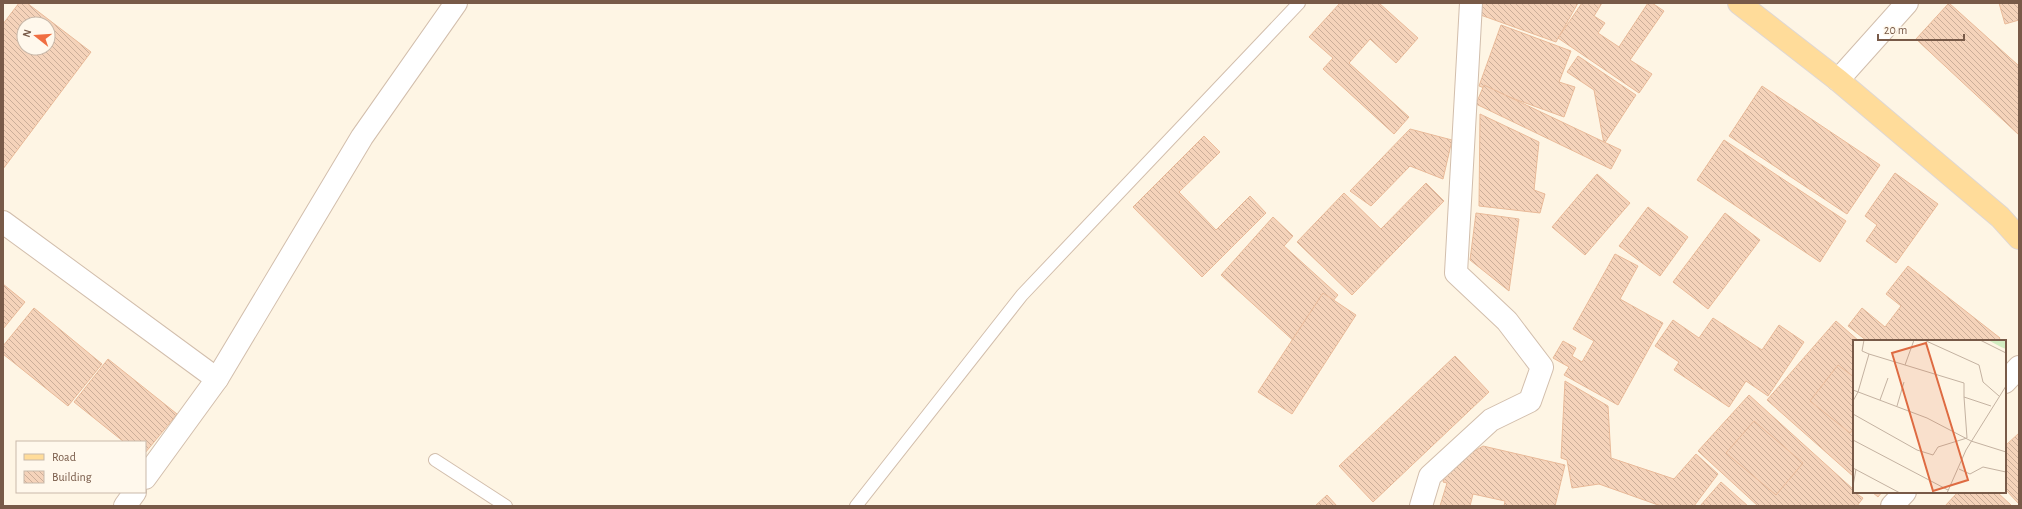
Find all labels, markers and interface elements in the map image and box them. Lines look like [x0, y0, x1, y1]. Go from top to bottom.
north arrow [16, 16, 56, 56]
scale bar [1878, 16, 1964, 42]
text: 20 m [1884, 24, 1907, 36]
text: N [21, 28, 33, 38]
inset map [1853, 340, 2006, 493]
legend [16, 441, 146, 493]
text: Road [52, 451, 76, 463]
text: Building [52, 471, 92, 483]

